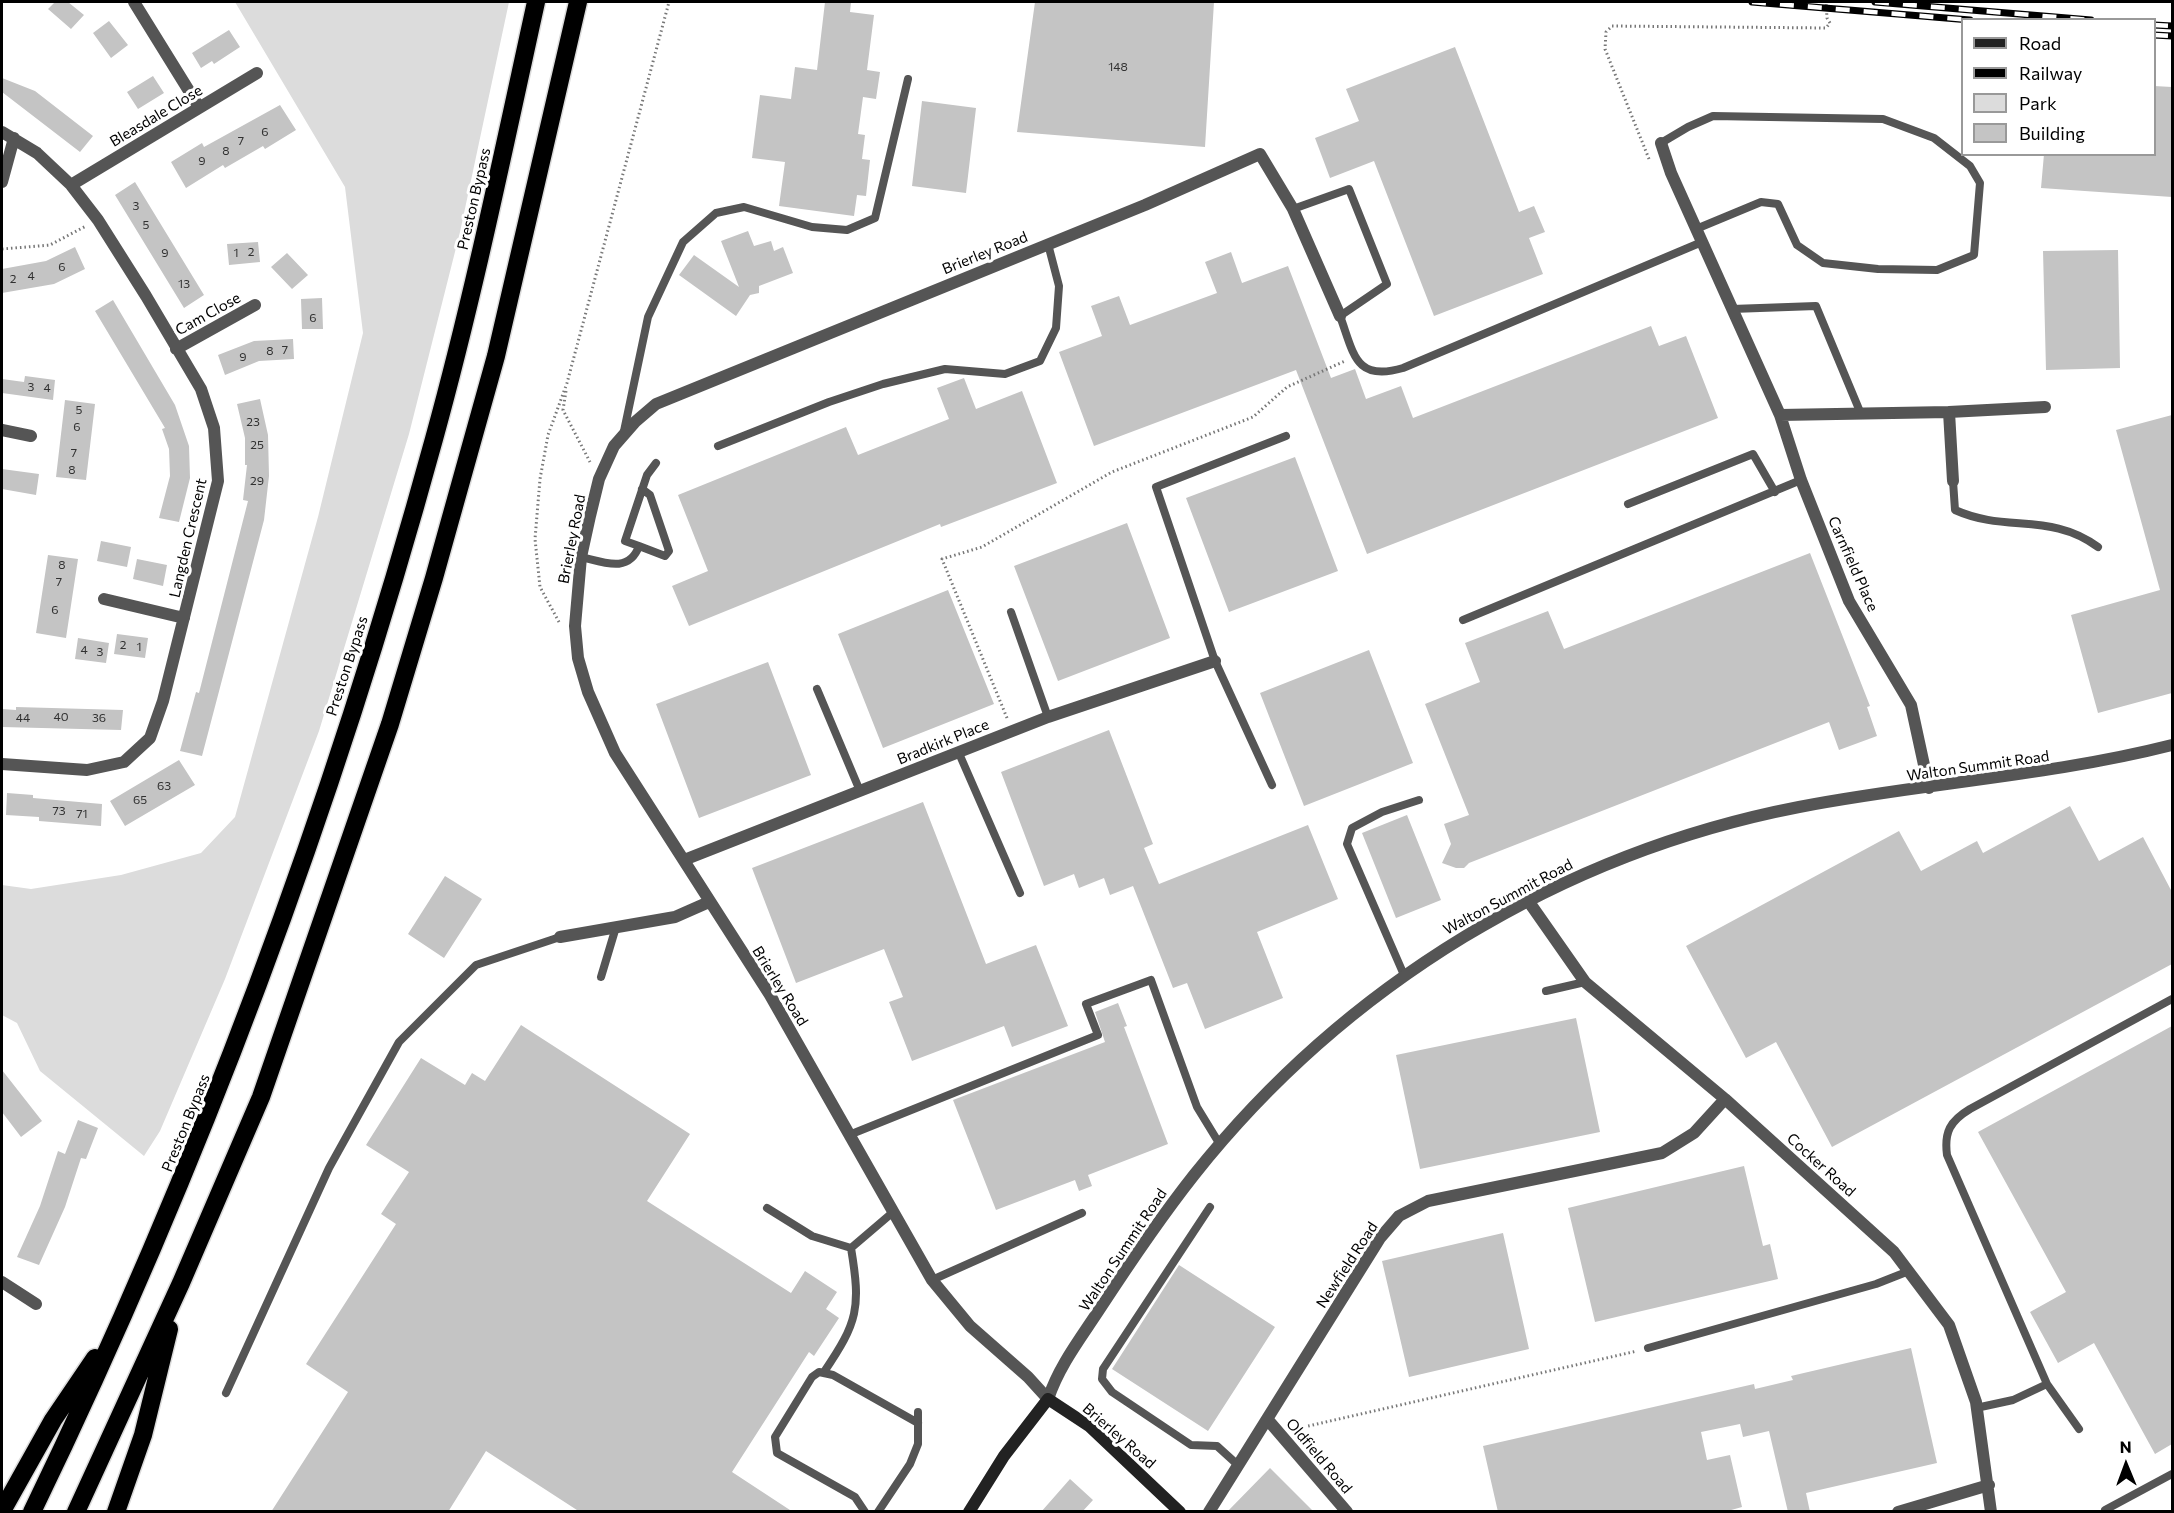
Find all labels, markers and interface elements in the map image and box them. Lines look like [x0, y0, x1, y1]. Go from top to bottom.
legend [1961, 18, 2156, 156]
text: Road [2019, 32, 2061, 54]
house number: 148 [1108, 60, 1128, 74]
text: Railway [2019, 62, 2082, 84]
street label: Bleasdale Close [106, 81, 206, 151]
text: Park [2019, 92, 2057, 114]
text: Building [2019, 122, 2085, 144]
house number: 6 [261, 125, 269, 139]
house number: 7 [238, 134, 244, 148]
house number: 8 [222, 144, 230, 158]
street label: Preston Bypass [454, 146, 494, 252]
house number: 9 [198, 154, 206, 168]
house number: 3 [133, 199, 139, 213]
house number: 5 [143, 218, 149, 232]
street label: Brierley Road [940, 228, 1030, 278]
house number: 2 [248, 245, 254, 259]
house number: 9 [161, 246, 169, 260]
house number: 1 [233, 246, 239, 260]
house number: 6 [58, 260, 66, 274]
house number: 4 [27, 269, 35, 283]
house number: 2 [10, 272, 16, 286]
house number: 13 [178, 277, 190, 291]
street label: Cam Close [172, 289, 244, 339]
house number: 6 [309, 311, 317, 325]
house number: 7 [282, 343, 288, 357]
house number: 8 [266, 344, 274, 358]
house number: 9 [239, 350, 247, 364]
house number: 3 [28, 380, 34, 394]
house number: 4 [43, 381, 51, 395]
house number: 5 [76, 403, 82, 417]
house number: 23 [246, 415, 260, 429]
house number: 6 [73, 420, 81, 434]
house number: 25 [250, 438, 264, 452]
house number: 7 [71, 446, 77, 460]
house number: 8 [68, 463, 76, 477]
house number: 29 [250, 474, 264, 488]
street label: Langden Crescent [166, 477, 210, 599]
street label: Brierley Road [555, 493, 589, 585]
street label: Carnfield Place [1824, 514, 1882, 614]
house number: 8 [58, 558, 66, 572]
house number: 7 [56, 575, 62, 589]
house number: 6 [51, 603, 59, 617]
street label: Preston Bypass [322, 614, 372, 718]
house number: 2 [120, 638, 126, 652]
house number: 1 [136, 640, 142, 654]
house number: 4 [80, 643, 88, 657]
house number: 3 [97, 645, 103, 659]
house number: 40 [53, 710, 69, 724]
house number: 44 [16, 711, 30, 725]
house number: 36 [92, 711, 106, 725]
street label: Bradkirk Place [894, 715, 992, 769]
street label: Walton Summit Road [1906, 747, 2050, 785]
house number: 63 [157, 779, 171, 793]
house number: 65 [133, 793, 147, 807]
house number: 73 [52, 804, 66, 818]
house number: 71 [76, 807, 88, 821]
street label: Walton Summit Road [1440, 855, 1576, 939]
street label: Brierley Road [748, 943, 812, 1029]
street label: Preston Bypass [158, 1071, 214, 1175]
street label: Cocker Road [1783, 1129, 1859, 1201]
street label: Walton Summit Road [1075, 1185, 1171, 1315]
street label: Newfield Road [1312, 1219, 1382, 1311]
street label: Brierley Road [1079, 1399, 1159, 1473]
street label: Oldfield Road [1282, 1415, 1356, 1497]
north arrow [2096, 1435, 2156, 1495]
text: N [2120, 1437, 2132, 1456]

